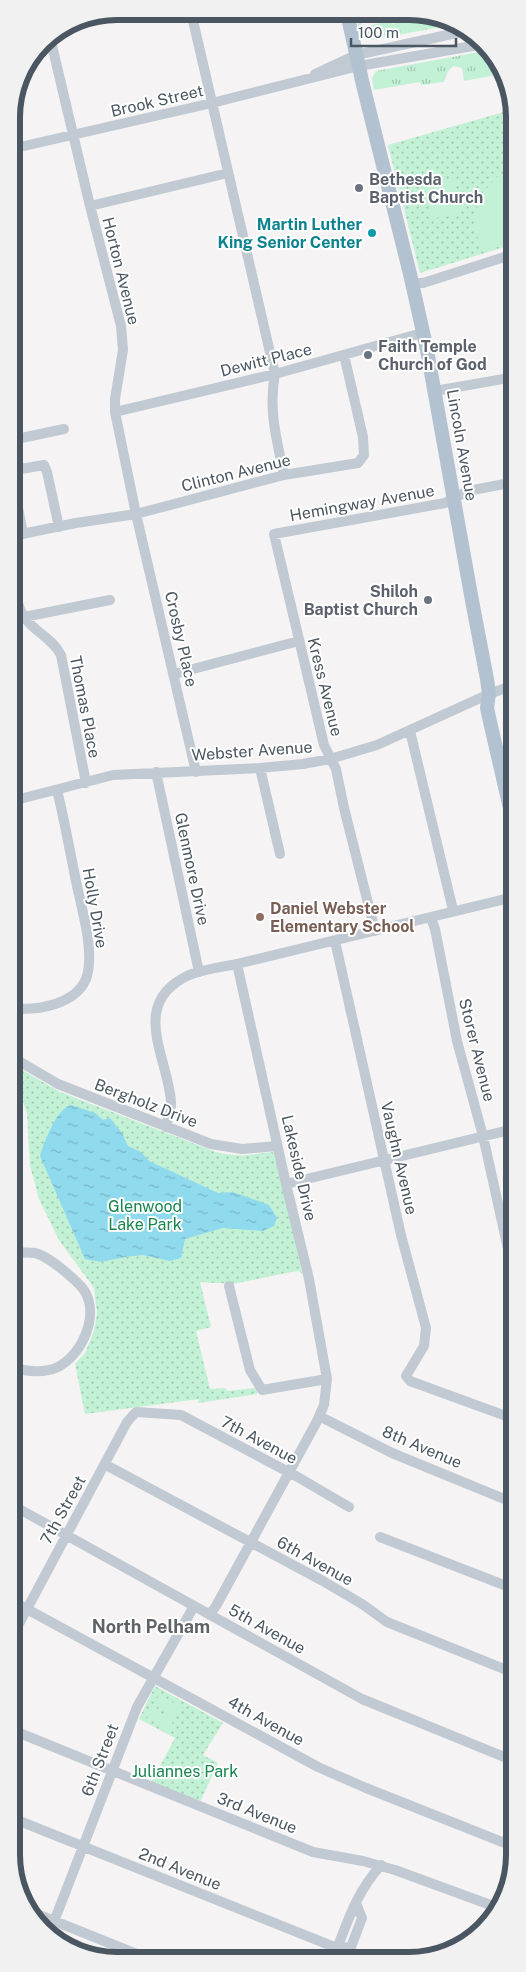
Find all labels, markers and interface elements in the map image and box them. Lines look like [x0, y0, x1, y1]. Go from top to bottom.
scale bar [351, 15, 456, 47]
text: 100 m [358, 24, 399, 41]
street label: Brook Street [109, 81, 205, 121]
place label: Bethesda Baptist Church [369, 170, 483, 207]
marker: Bethesda Baptist Church [353, 182, 365, 194]
street label: Horton Avenue [98, 215, 144, 327]
place label: Martin Luther King Senior Center [218, 215, 362, 252]
marker: Martin Luther King Senior Center [366, 227, 378, 239]
place label: Faith Temple Church of God [378, 337, 487, 374]
street label: Dewitt Place [218, 339, 314, 381]
marker: Faith Temple Church of God [362, 349, 374, 361]
street label: Lincoln Avenue [443, 388, 481, 502]
street label: Clinton Avenue [179, 450, 293, 496]
street label: Hemingway Avenue [288, 481, 436, 525]
place label: Shiloh Baptist Church [304, 582, 418, 619]
street label: Crosby Place [161, 589, 201, 689]
marker: Shiloh Baptist Church [422, 594, 434, 606]
street label: Kress Avenue [304, 636, 346, 738]
street label: Thomas Place [66, 654, 104, 760]
street label: Webster Avenue [191, 737, 313, 765]
street label: Glenmore Drive [171, 811, 213, 927]
street label: Holly Drive [79, 866, 111, 950]
place label: Daniel Webster Elementary School [270, 899, 415, 936]
marker: Daniel Webster Elementary School [254, 911, 266, 923]
street label: Storer Avenue [455, 996, 499, 1104]
street label: Bergholz Drive [92, 1075, 200, 1131]
street label: Vaughn Avenue [377, 1100, 421, 1216]
street label: Lakeside Drive [278, 1113, 320, 1223]
park label: Glenwood Lake Park [108, 1197, 182, 1234]
street label: 7th Avenue [217, 1412, 301, 1468]
street label: 8th Avenue [379, 1422, 465, 1472]
street label: 7th Street [36, 1472, 90, 1548]
street label: 6th Avenue [274, 1532, 356, 1590]
street label: 5th Avenue [225, 1600, 309, 1658]
district label: North Pelham [92, 1616, 210, 1637]
street label: 4th Avenue [225, 1692, 307, 1750]
street label: 6th Street [78, 1721, 122, 1799]
park label: Juliannes Park [132, 1762, 238, 1781]
street label: 3rd Avenue [214, 1788, 300, 1838]
street label: 2nd Avenue [136, 1844, 224, 1894]

